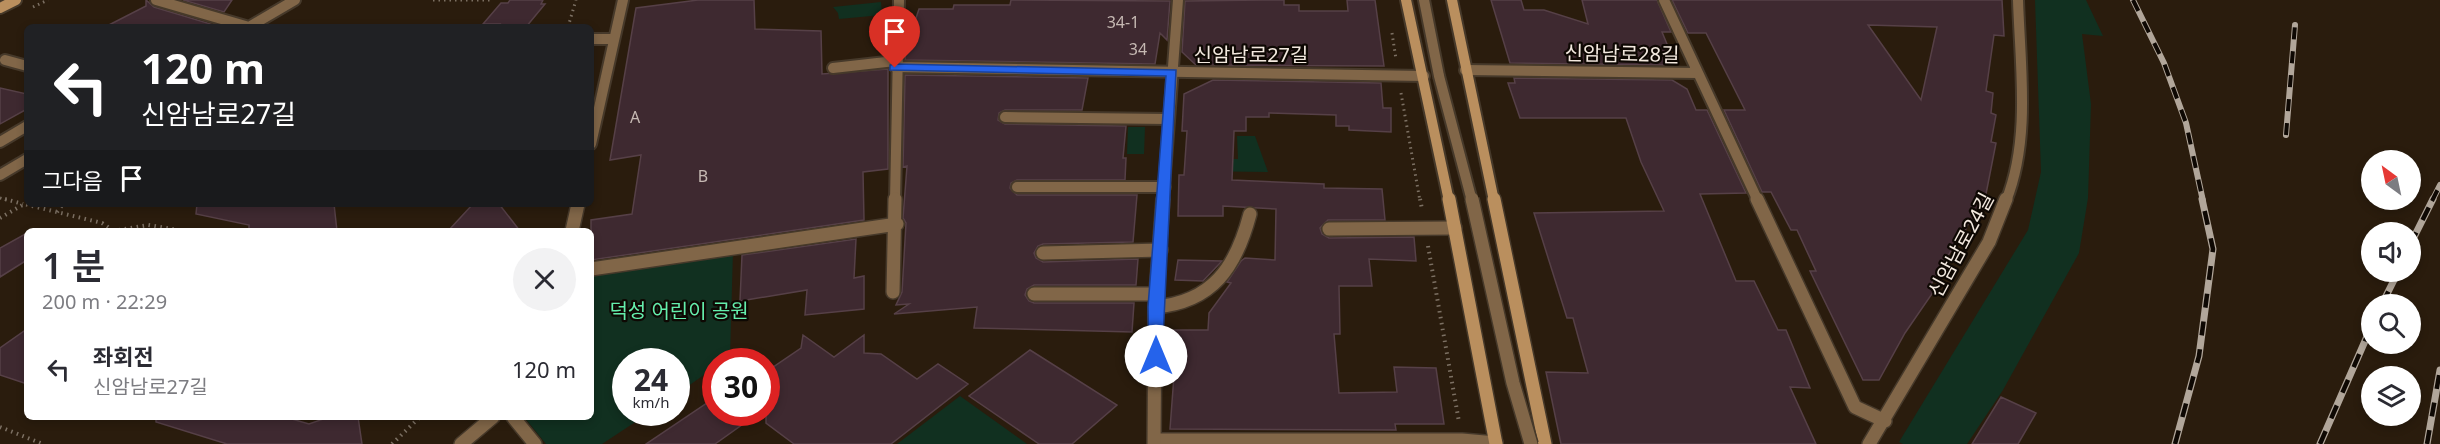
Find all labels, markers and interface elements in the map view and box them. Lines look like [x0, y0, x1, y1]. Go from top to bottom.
pin [869, 6, 920, 68]
house number: 34-1 [1107, 11, 1139, 33]
icon: arrive [878, 15, 911, 48]
house number: 34 [1129, 38, 1147, 60]
text: 120 m [141, 39, 265, 96]
street label: 신암남로28길 [1564, 39, 1680, 68]
street label: 신암남로27길 [1194, 41, 1308, 68]
icon: left [42, 48, 120, 126]
text: 신암남로27길 [141, 95, 296, 132]
house number: A [630, 106, 641, 128]
north arrow [2361, 150, 2421, 210]
map controls [2361, 150, 2421, 426]
icon: arrive [115, 162, 148, 195]
text: 그다음 [42, 165, 103, 195]
house number: B [698, 165, 708, 187]
street label: 신암남로24길 [1922, 188, 1999, 302]
button: sound [2361, 222, 2421, 282]
text: 1 분 [42, 241, 105, 290]
button: close [513, 248, 576, 311]
text: 200 m · 22:29 [42, 288, 167, 315]
button: search [2361, 294, 2421, 354]
park label: 덕성 어린이 공원 [609, 297, 749, 324]
position arrow [1124, 324, 1188, 388]
text: 좌회전 [93, 341, 154, 371]
speed limit sign: 30 [702, 348, 780, 426]
icon: left [42, 353, 75, 386]
text: 120 m [512, 354, 576, 384]
text: 24 [634, 359, 668, 400]
button: layers [2361, 366, 2421, 426]
text: 신암남로27길 [93, 373, 208, 400]
text: km/h [633, 392, 669, 412]

